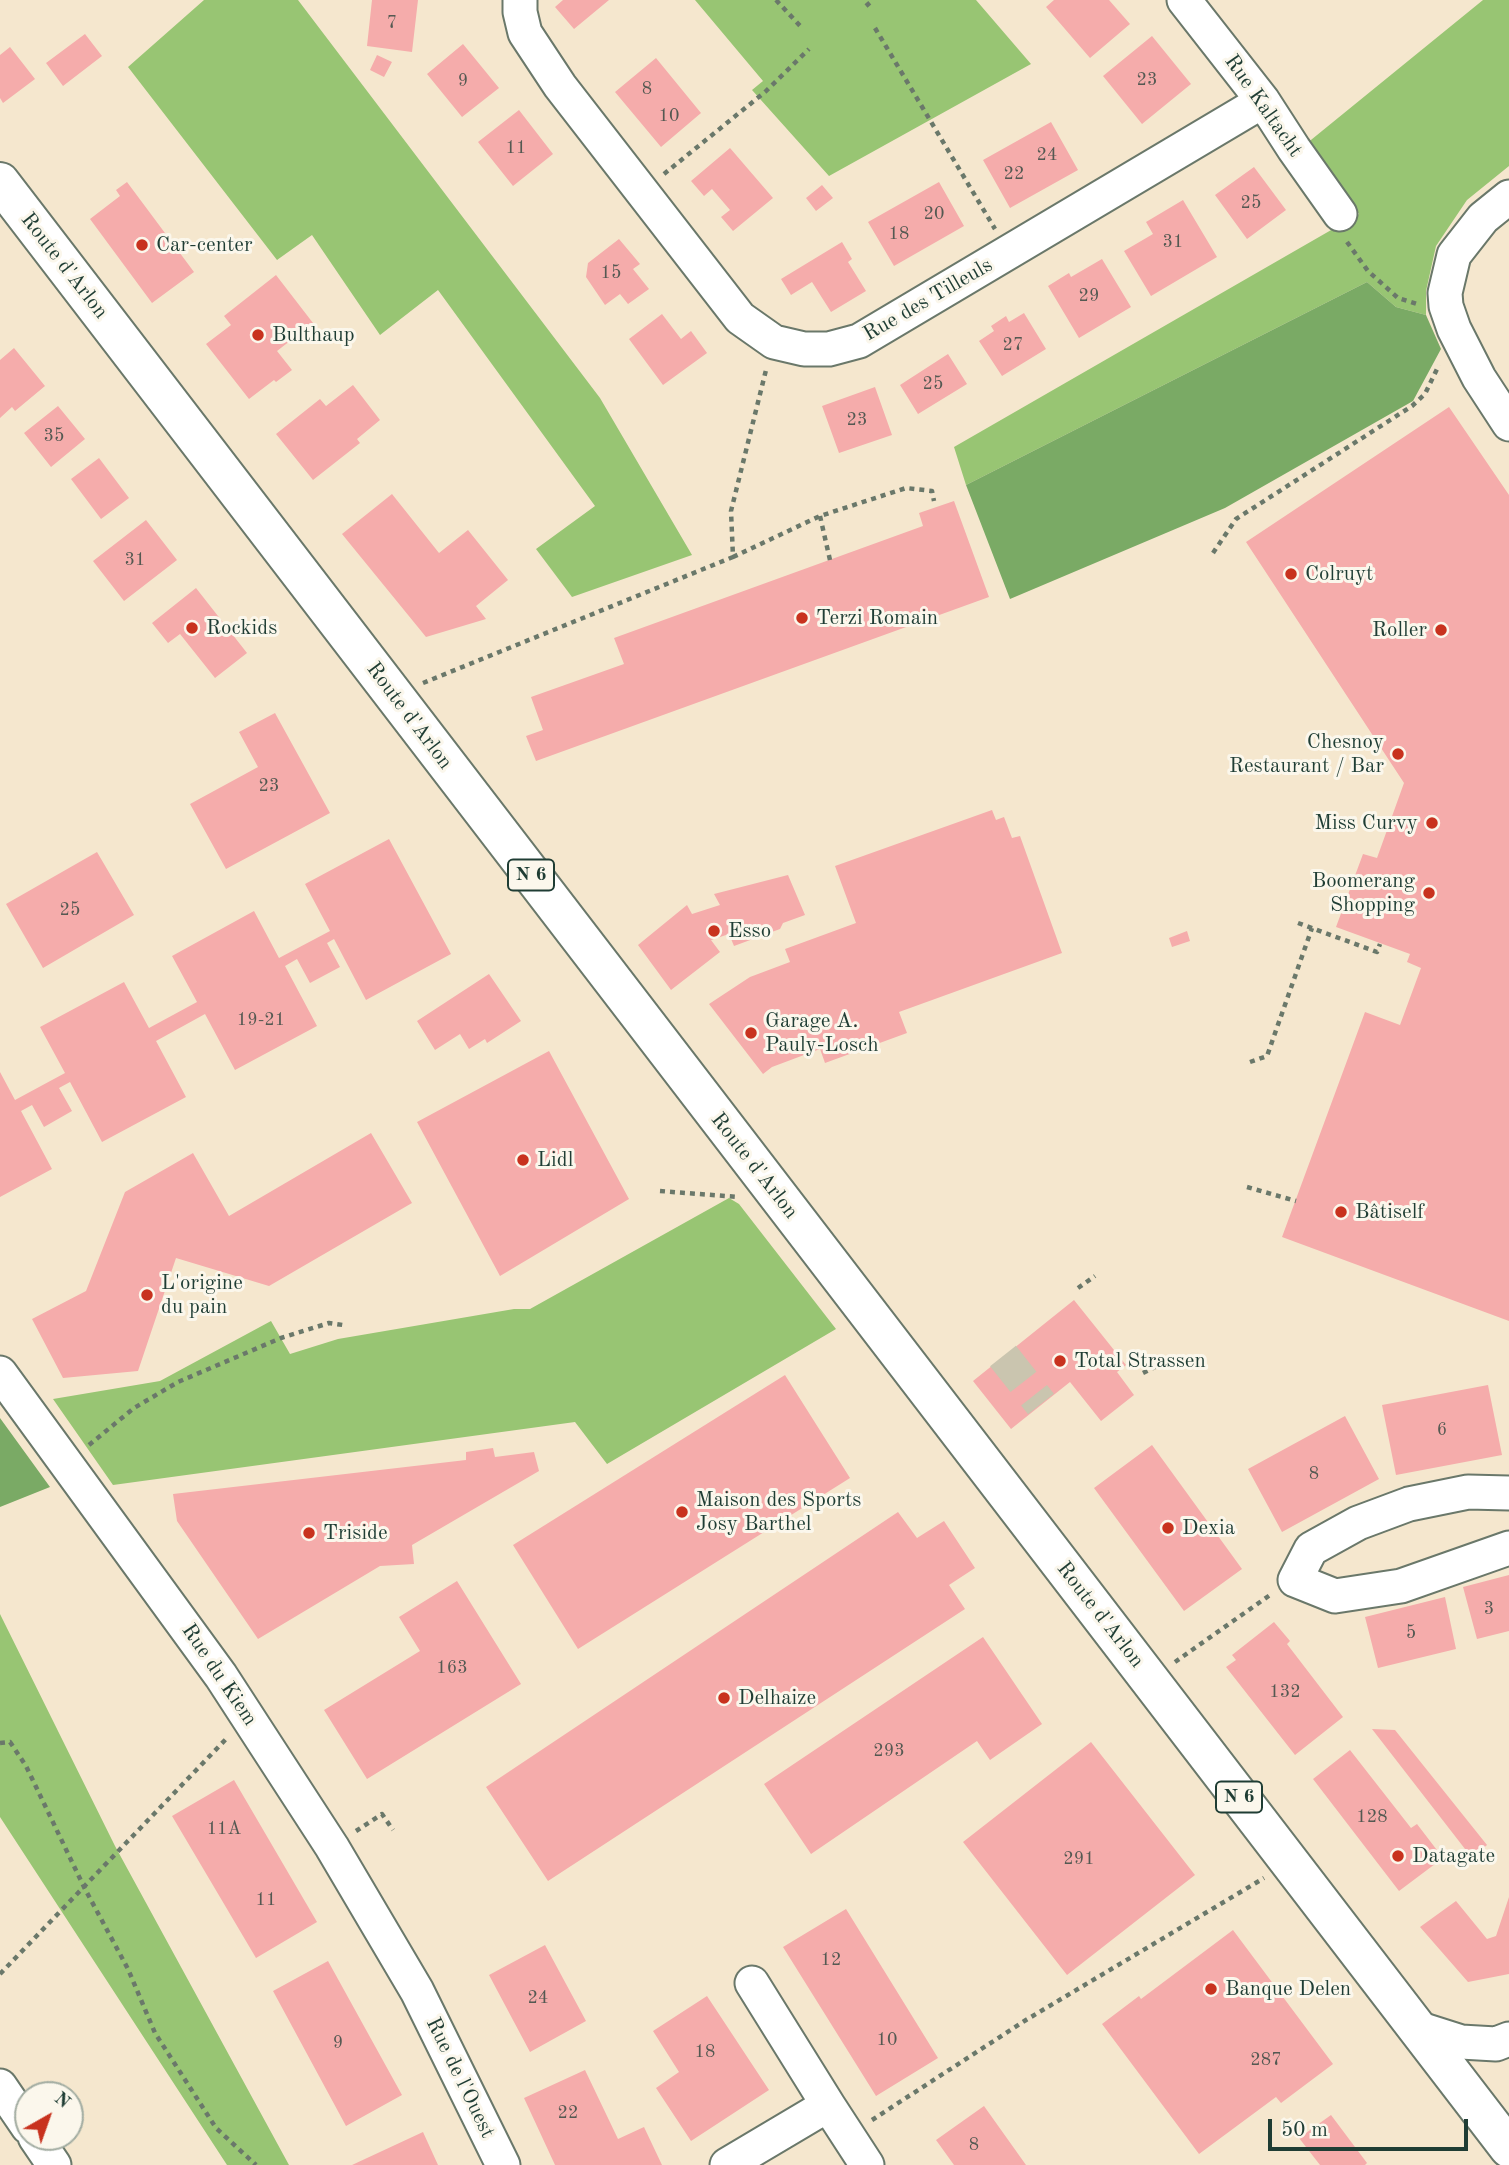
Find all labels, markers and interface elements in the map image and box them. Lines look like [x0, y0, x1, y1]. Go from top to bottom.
house number: 7 [387, 12, 397, 34]
street label: Rue Kaltacht [1218, 50, 1308, 162]
house number: 23 [1137, 69, 1157, 91]
house number: 9 [458, 70, 468, 92]
house number: 8 [642, 78, 652, 100]
house number: 10 [659, 105, 679, 127]
house number: 11 [506, 137, 526, 159]
house number: 24 [1037, 144, 1057, 166]
house number: 22 [1004, 163, 1024, 185]
house number: 25 [1241, 192, 1261, 214]
house number: 20 [924, 203, 944, 225]
street label: Route d'Arlon [15, 208, 113, 324]
house number: 18 [889, 223, 909, 245]
house number: 31 [1163, 231, 1183, 253]
place label: Car-center [156, 232, 253, 258]
marker: Car-center [134, 237, 150, 253]
street label: Rue des Tilleuls [859, 253, 997, 347]
house number: 15 [601, 262, 621, 284]
house number: 29 [1079, 285, 1099, 307]
place label: Bulthaup [272, 322, 355, 348]
marker: Bulthaup [250, 327, 266, 343]
house number: 27 [1003, 334, 1023, 356]
house number: 25 [923, 373, 943, 395]
house number: 23 [847, 409, 867, 431]
house number: 35 [44, 425, 64, 447]
house number: 31 [125, 549, 145, 571]
place label: Colruyt [1305, 561, 1373, 587]
marker: Colruyt [1283, 566, 1299, 582]
place label: Terzi Romain [816, 605, 938, 631]
marker: Terzi Romain [794, 610, 810, 626]
place label: Rockids [206, 615, 277, 641]
place label: Roller [1372, 617, 1427, 643]
marker: Rockids [184, 620, 200, 636]
marker: Roller [1433, 622, 1449, 638]
street label: Route d'Arlon [361, 657, 457, 775]
place label: Chesnoy Restaurant / Bar [1229, 729, 1384, 779]
marker: Chesnoy Restaurant / Bar [1390, 746, 1406, 762]
house number: 23 [259, 775, 279, 797]
place label: Miss Curvy [1314, 810, 1418, 836]
marker: Miss Curvy [1424, 815, 1440, 831]
road number: N 6 [508, 860, 554, 890]
place label: Boomerang Shopping [1312, 868, 1415, 918]
marker: Boomerang Shopping [1421, 885, 1437, 901]
house number: 25 [60, 899, 80, 921]
place label: Esso [728, 918, 771, 944]
marker: Esso [706, 923, 722, 939]
place label: Garage A. Pauly-Losch [765, 1008, 879, 1058]
house number: 19-21 [237, 1009, 285, 1031]
marker: Garage A. Pauly-Losch [743, 1025, 759, 1041]
street label: Route d'Arlon [705, 1108, 803, 1224]
place label: Lidl [537, 1147, 573, 1173]
marker: Lidl [515, 1152, 531, 1168]
place label: Bâtiself [1355, 1199, 1424, 1225]
marker: Bâtiself [1333, 1204, 1349, 1220]
place label: L'origine du pain [161, 1270, 243, 1320]
marker: L'origine du pain [139, 1287, 155, 1303]
place label: Total Strassen [1074, 1348, 1206, 1374]
marker: Total Strassen [1052, 1353, 1068, 1369]
house number: 6 [1437, 1419, 1447, 1441]
house number: 8 [1309, 1463, 1319, 1485]
place label: Maison des Sports Josy Barthel [696, 1487, 861, 1537]
marker: Maison des Sports Josy Barthel [674, 1504, 690, 1520]
place label: Dexia [1182, 1515, 1235, 1541]
place label: Triside [323, 1520, 388, 1546]
marker: Dexia [1160, 1520, 1176, 1536]
marker: Triside [301, 1525, 317, 1541]
street label: Route d'Arlon [1051, 1557, 1149, 1673]
house number: 3 [1484, 1598, 1494, 1620]
street label: Rue du Kiem [176, 1619, 262, 1731]
house number: 5 [1406, 1622, 1416, 1644]
house number: 163 [436, 1657, 468, 1679]
house number: 132 [1269, 1681, 1301, 1703]
place label: Delhaize [738, 1685, 816, 1711]
marker: Delhaize [716, 1690, 732, 1706]
house number: 293 [873, 1740, 905, 1762]
road number: N 6 [1216, 1782, 1262, 1812]
house number: 128 [1356, 1806, 1388, 1828]
house number: 11A [207, 1818, 241, 1840]
place label: Datagate [1412, 1843, 1495, 1869]
house number: 291 [1063, 1848, 1095, 1870]
marker: Datagate [1390, 1848, 1406, 1864]
house number: 11 [256, 1889, 276, 1911]
house number: 12 [821, 1949, 841, 1971]
place label: Banque Delen [1225, 1976, 1351, 2002]
marker: Banque Delen [1203, 1981, 1219, 1997]
house number: 24 [528, 1987, 548, 2009]
street label: Rue de l'Ouest [420, 2014, 500, 2142]
house number: 10 [877, 2029, 897, 2051]
house number: 9 [333, 2032, 343, 2054]
house number: 18 [695, 2041, 715, 2063]
house number: 287 [1250, 2049, 1282, 2071]
north arrow [14, 2081, 84, 2151]
text: N [50, 2089, 73, 2113]
house number: 22 [558, 2102, 578, 2124]
scale bar [1271, 2106, 1470, 2150]
text: 50 m [1281, 2120, 1328, 2141]
house number: 8 [969, 2134, 979, 2156]

